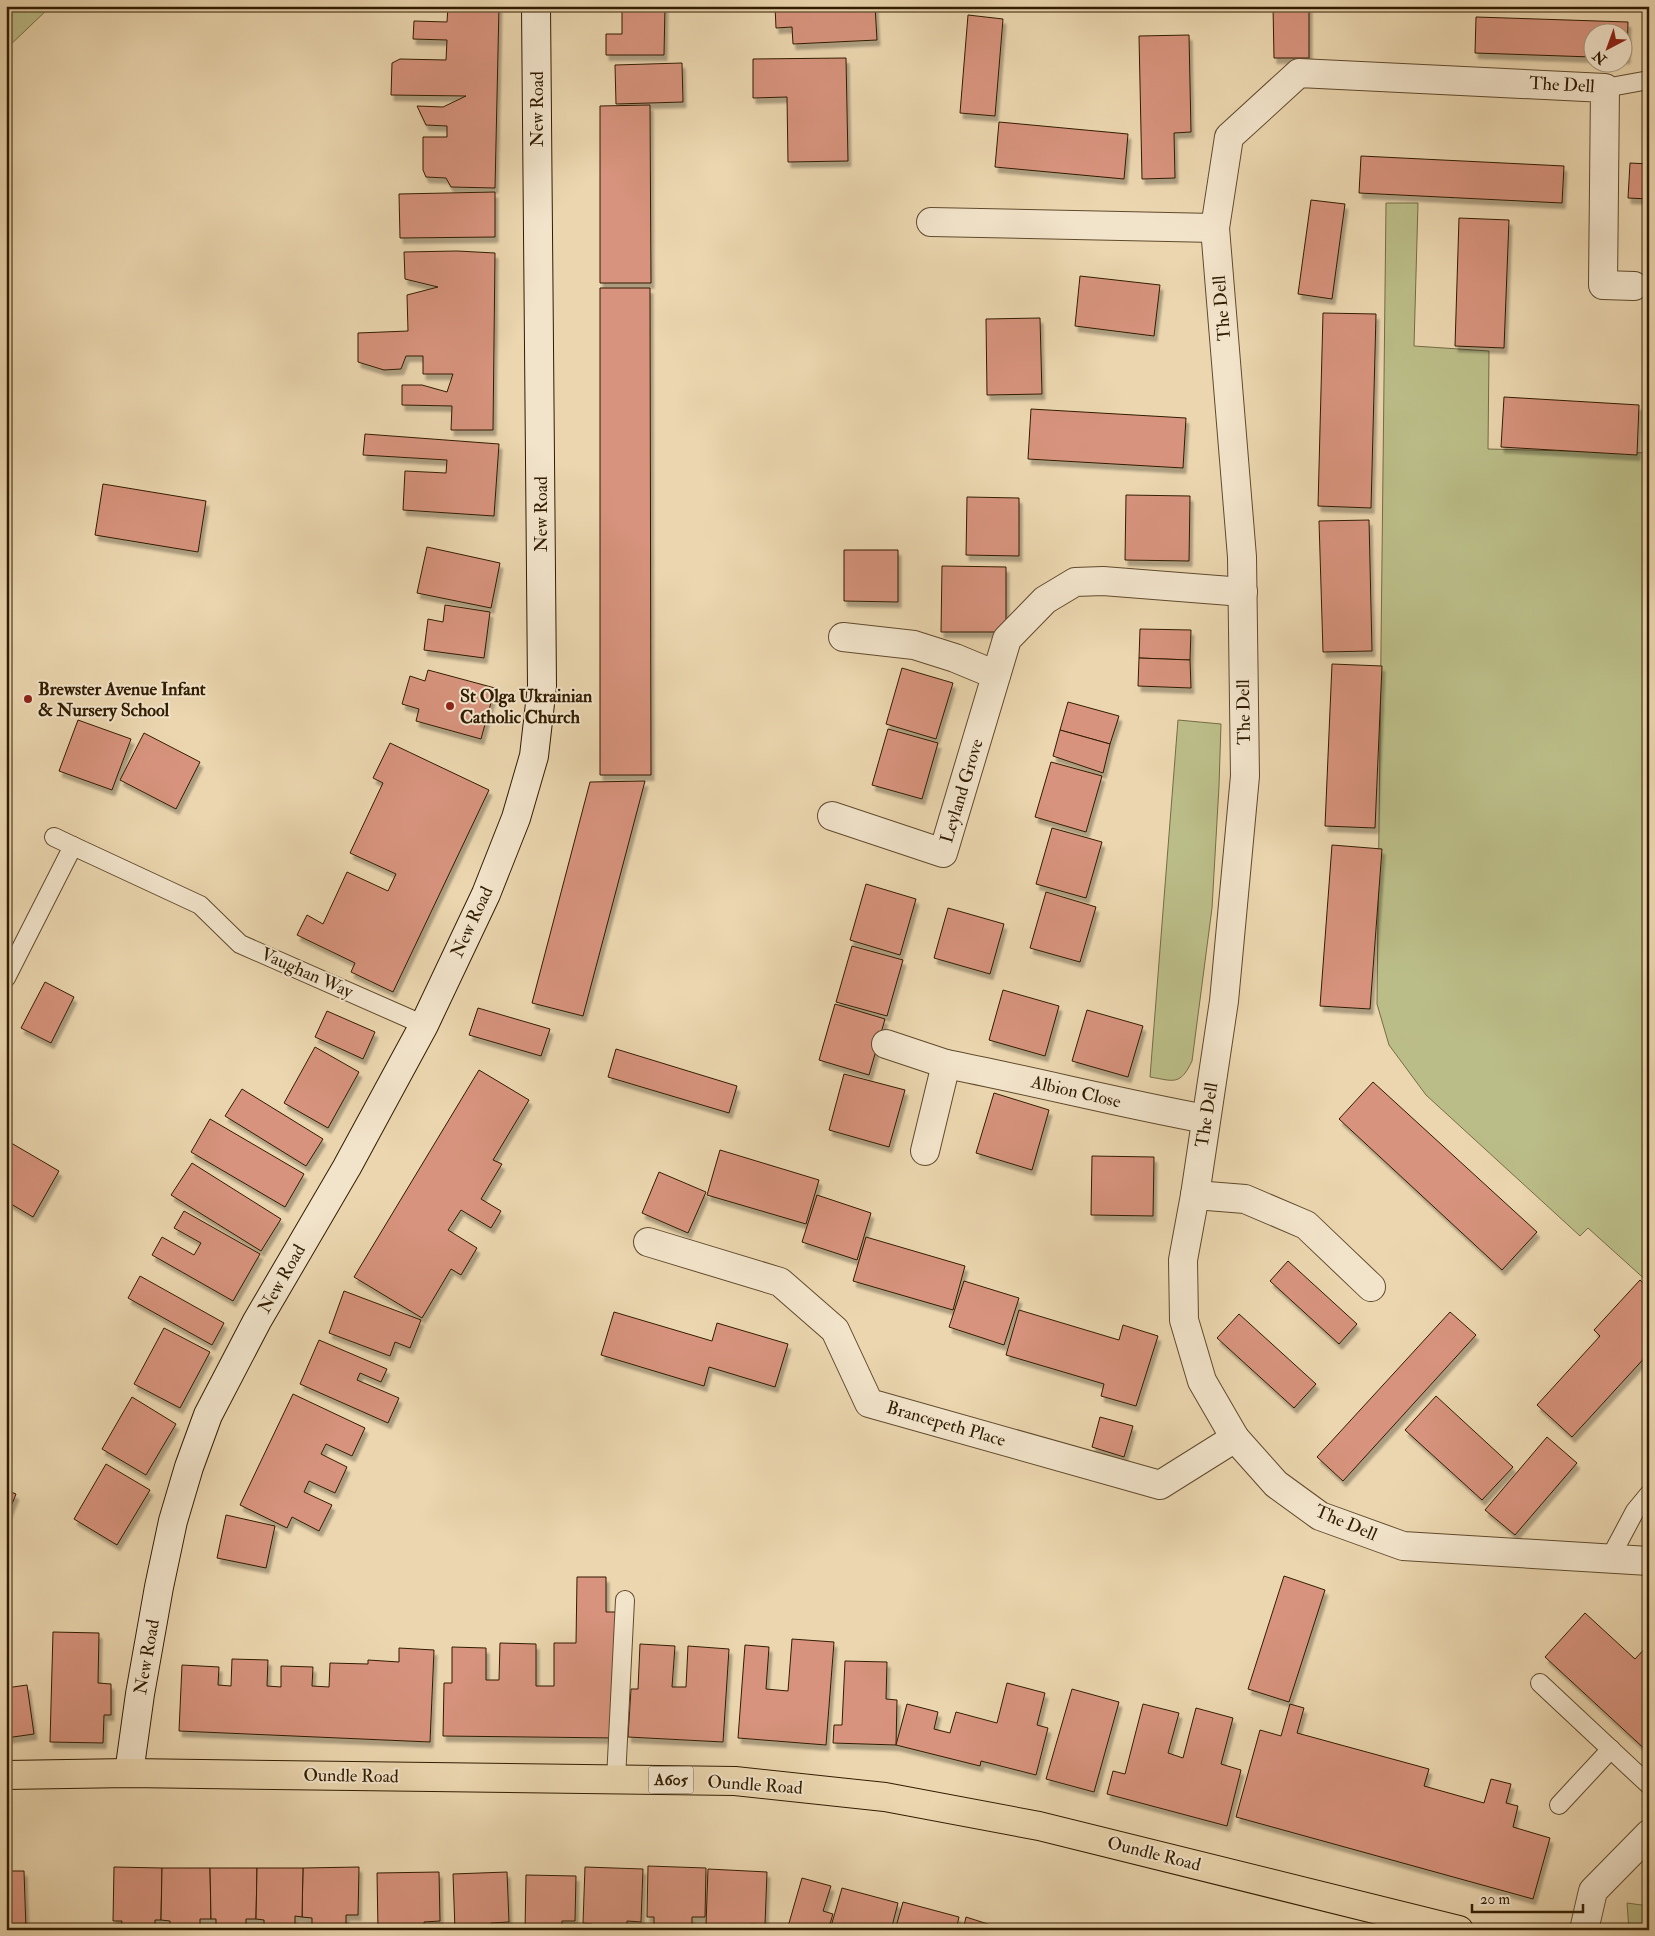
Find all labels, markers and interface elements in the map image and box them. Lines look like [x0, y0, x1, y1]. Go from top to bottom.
north arrow [1582, 22, 1632, 72]
text: N [1589, 47, 1611, 69]
street label: New Road [526, 71, 549, 147]
street label: The Dell [1529, 72, 1596, 98]
street label: The Dell [1208, 274, 1236, 342]
street label: New Road [530, 476, 553, 552]
place label: Brewster Avenue Infant & Nursery School [38, 678, 206, 722]
street label: The Dell [1232, 679, 1256, 745]
place label: St Olga Ukrainian Catholic Church [460, 685, 593, 729]
marker: Brewster Avenue Infant & Nursery School [22, 693, 34, 705]
marker: St Olga Ukrainian Catholic Church [444, 700, 456, 712]
street label: Leyland Grove [935, 736, 989, 846]
street label: New Road [446, 883, 498, 961]
street label: Vaughan Way [257, 942, 358, 1004]
street label: Albion Close [1028, 1070, 1123, 1114]
street label: The Dell [1191, 1080, 1224, 1149]
street label: New Road [253, 1240, 311, 1318]
street label: Brancepeth Place [884, 1396, 1009, 1452]
street label: The Dell [1311, 1500, 1381, 1547]
street label: New Road [129, 1618, 165, 1696]
street label: Oundle Road [303, 1764, 399, 1788]
road number: A605 [648, 1766, 694, 1794]
street label: Oundle Road [707, 1770, 804, 1800]
street label: Oundle Road [1105, 1831, 1203, 1877]
scale bar [1472, 1881, 1584, 1913]
text: 20 m [1480, 1890, 1510, 1909]

